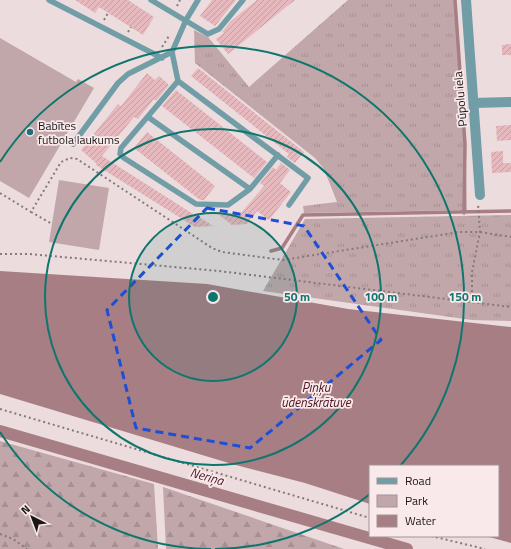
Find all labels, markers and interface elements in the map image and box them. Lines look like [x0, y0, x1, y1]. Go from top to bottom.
street label: Pūpolu iela [448, 71, 472, 127]
place label: Babītes futbola laukums [38, 116, 120, 149]
marker: Babītes futbola laukums [25, 127, 35, 137]
text: 50 m [284, 287, 310, 306]
text: 100 m [365, 287, 397, 306]
text: 150 m [449, 287, 481, 306]
centre of rings [206, 290, 220, 304]
water label: Piņķu ūdenskrātuve [281, 377, 352, 412]
water label: Neriņa [188, 462, 227, 491]
legend [369, 465, 499, 537]
text: Road [405, 471, 431, 490]
text: Park [405, 491, 428, 510]
north arrow [12, 497, 52, 537]
text: N [17, 501, 33, 518]
text: Water [405, 511, 436, 530]

